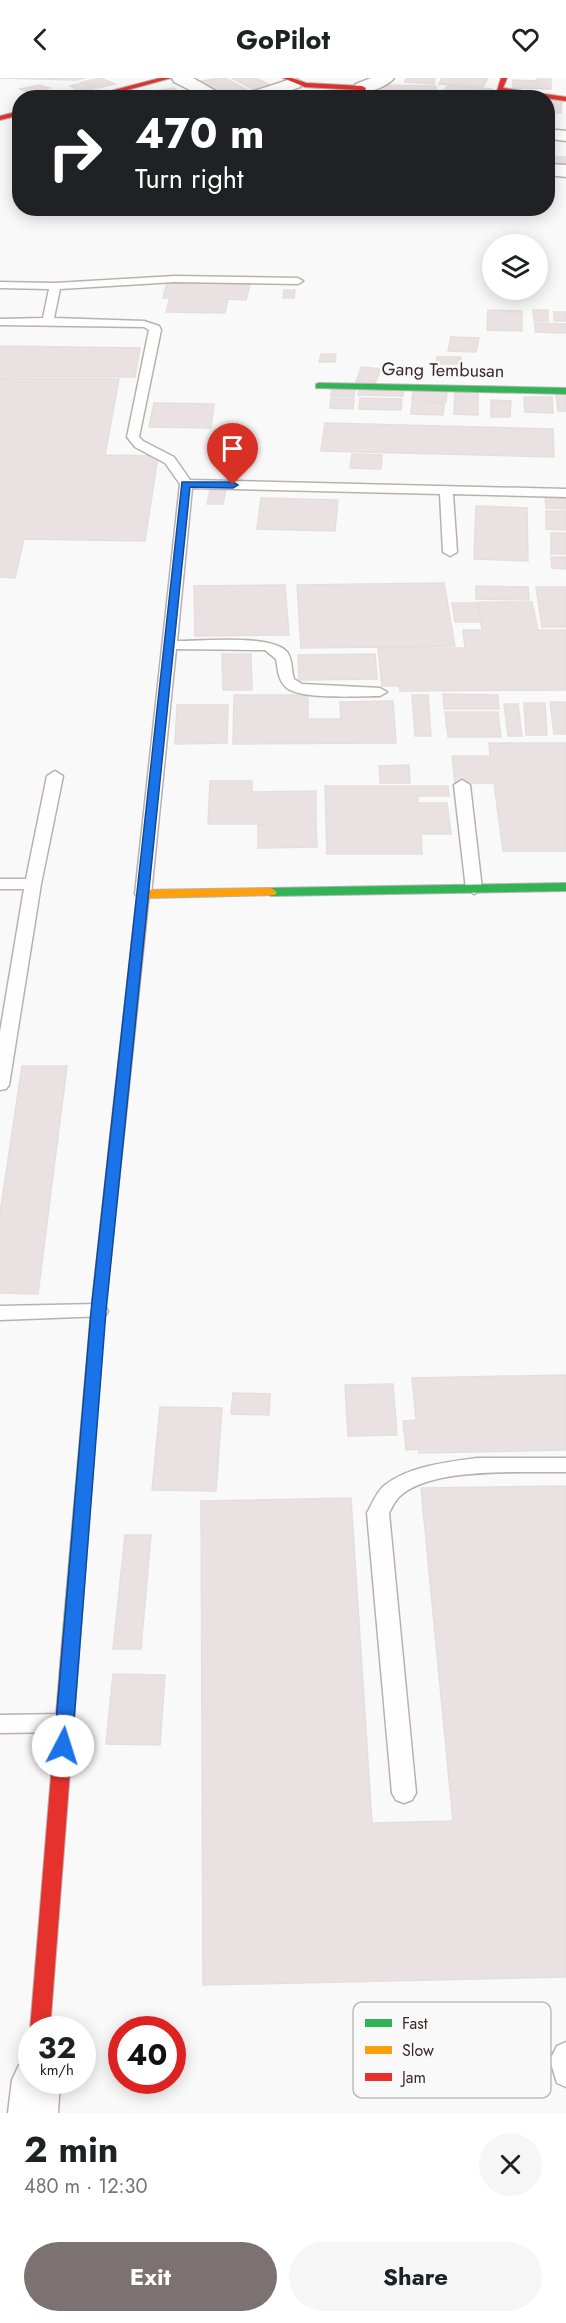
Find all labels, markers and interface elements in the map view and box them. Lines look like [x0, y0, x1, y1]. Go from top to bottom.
text: GoPilot [236, 20, 330, 59]
icon: back [24, 23, 57, 56]
icon: heart [509, 23, 542, 56]
text: 470 m [135, 103, 265, 164]
icon: right [36, 114, 114, 192]
text: Turn right [135, 159, 243, 198]
map controls [482, 234, 548, 300]
button: layers [482, 234, 548, 300]
street label: Gang Tembusan [381, 356, 505, 384]
pin [207, 423, 258, 485]
icon: arrive [216, 432, 249, 465]
position arrow [31, 1714, 95, 1778]
legend [353, 2002, 551, 2098]
text: Fast [402, 2012, 428, 2035]
speed limit sign: 40 [108, 2016, 186, 2094]
text: 32 [38, 2026, 76, 2069]
text: Slow [402, 2039, 434, 2062]
text: km/h [40, 2059, 74, 2081]
text: Jam [400, 2066, 426, 2089]
text: 2 min [24, 2123, 119, 2175]
button: close [479, 2133, 542, 2196]
text: 480 m · 12:30 [24, 2172, 147, 2201]
button: Exit [24, 2242, 277, 2311]
button: Share [289, 2242, 542, 2311]

